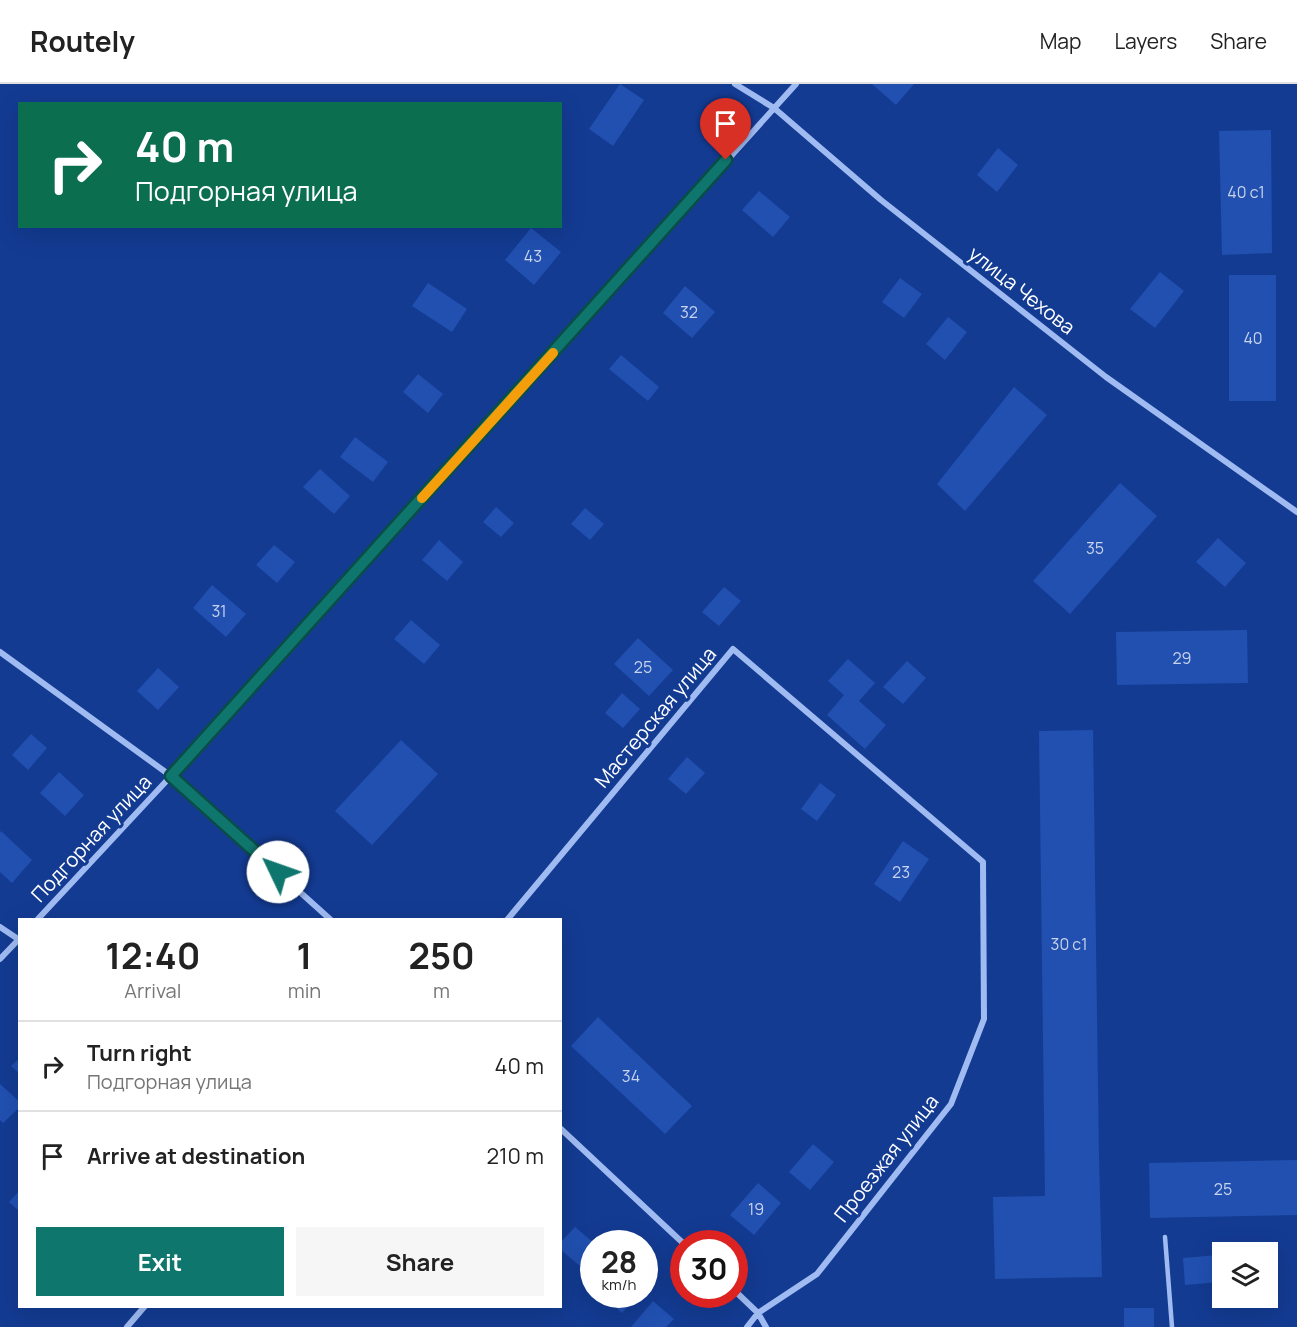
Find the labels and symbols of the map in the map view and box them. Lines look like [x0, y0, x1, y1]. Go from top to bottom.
pin [700, 98, 751, 160]
house number: 40 с1 [1227, 181, 1265, 203]
street label: улица Чехова [963, 240, 1081, 340]
house number: 43 [524, 245, 542, 267]
house number: 32 [680, 301, 698, 323]
house number: 40 [1243, 327, 1263, 349]
house number: 35 [1086, 537, 1104, 559]
house number: 31 [211, 600, 227, 622]
street label: Мастерская улица [588, 641, 722, 793]
house number: 29 [1172, 647, 1192, 669]
house number: 25 [634, 656, 652, 678]
street label: Подгорная улица [25, 768, 157, 908]
position arrow [246, 840, 310, 904]
house number: 23 [892, 861, 910, 883]
house number: 30 с1 [1051, 933, 1087, 955]
house number: 34 [622, 1065, 640, 1087]
street label: Проезжая улица [828, 1089, 944, 1227]
house number: 25 [1214, 1178, 1232, 1200]
house number: 19 [748, 1198, 764, 1220]
speed limit sign: 30 [670, 1230, 748, 1308]

